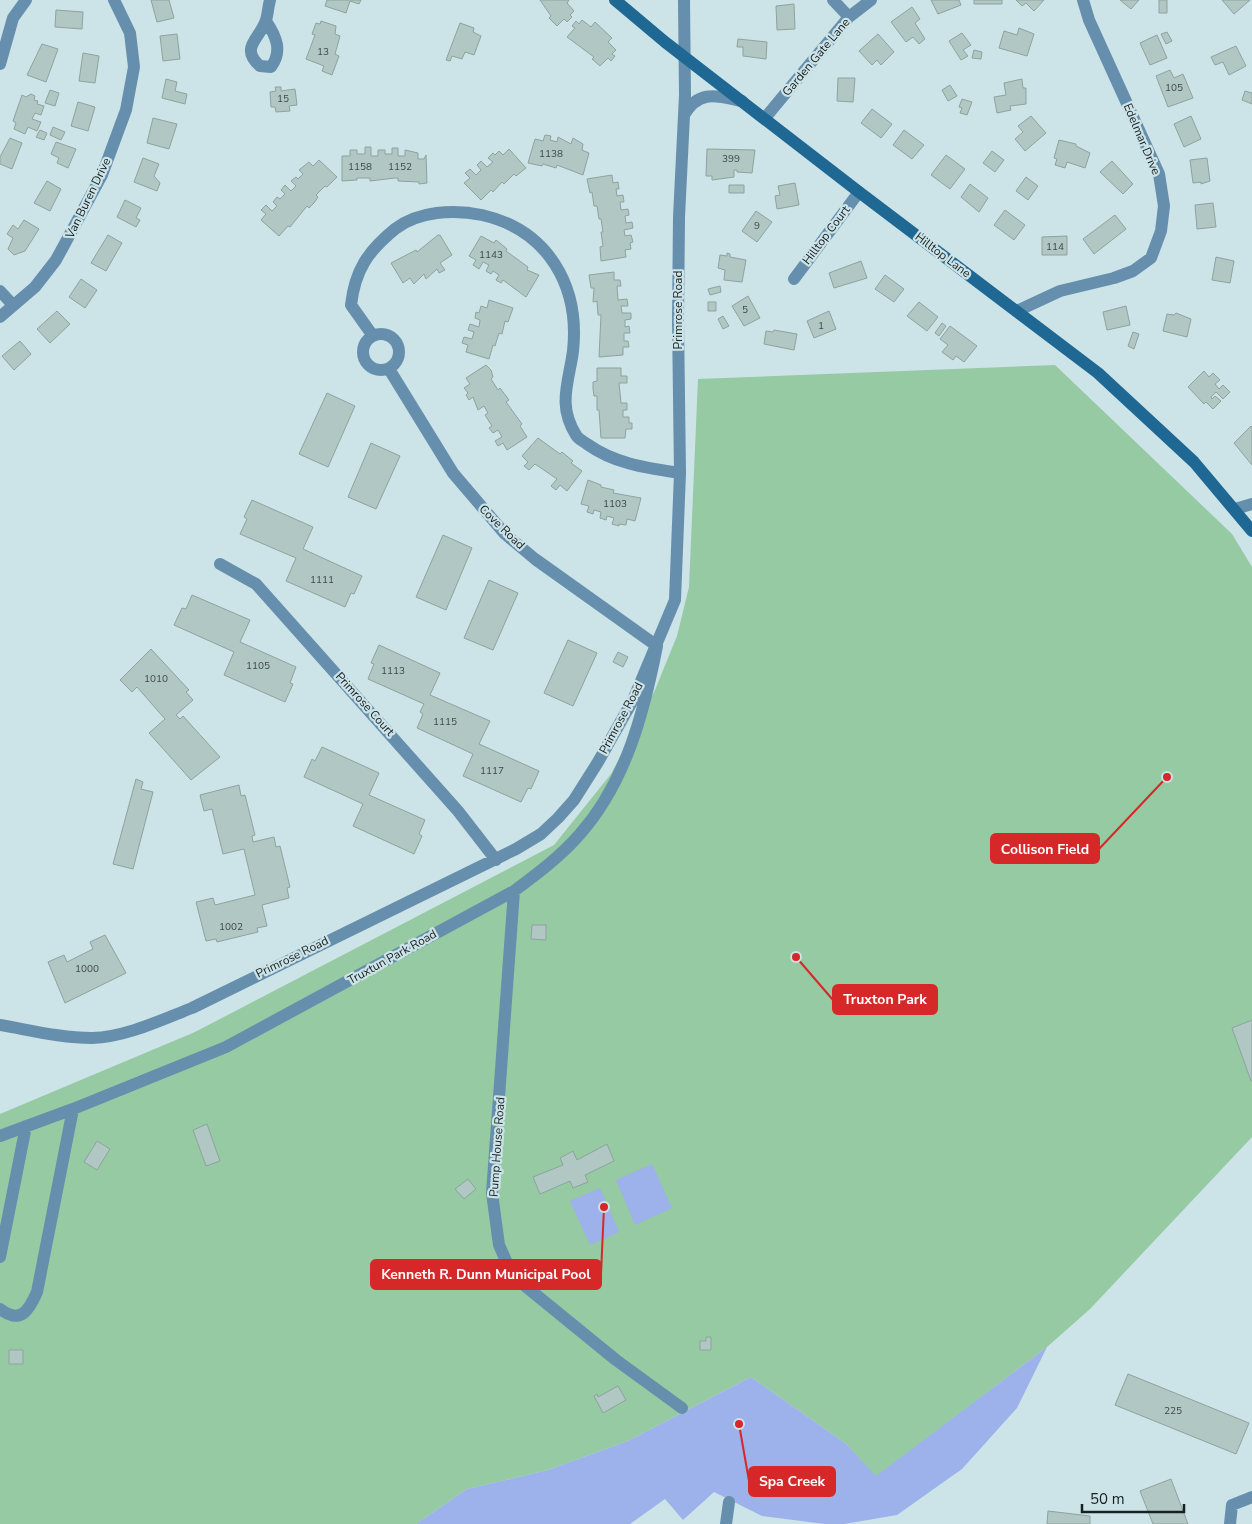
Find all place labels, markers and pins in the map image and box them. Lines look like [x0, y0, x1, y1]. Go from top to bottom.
callout: Collison Field [991, 834, 1099, 863]
callout: Truxton Park [833, 985, 937, 1014]
callout: Kenneth R. Dunn Municipal Pool [371, 1260, 601, 1289]
callout: Spa Creek [749, 1467, 835, 1496]

